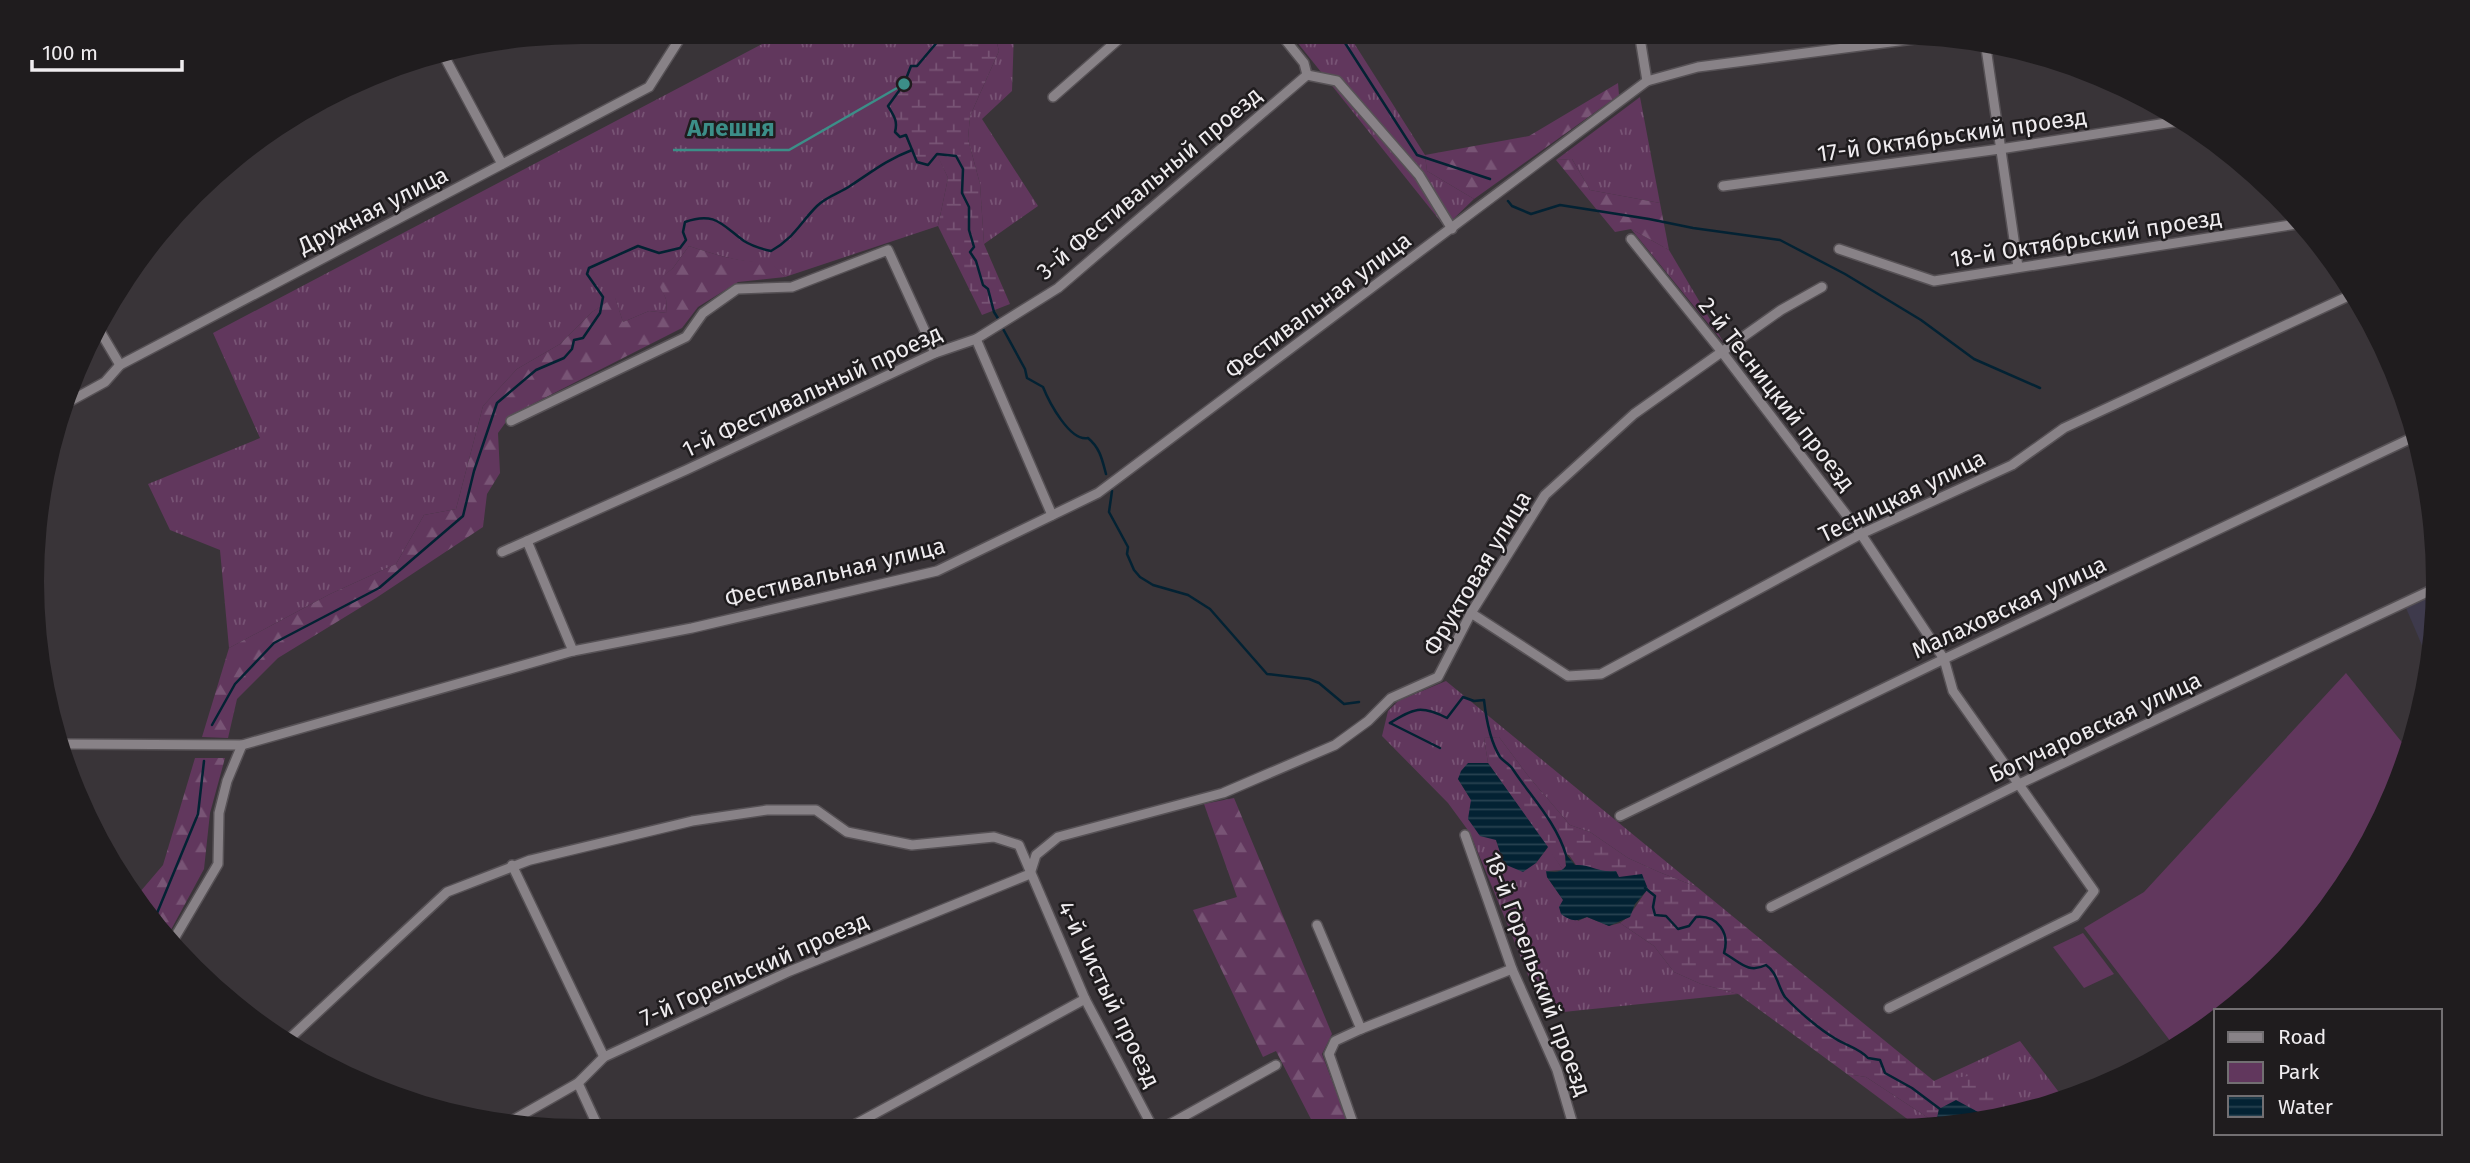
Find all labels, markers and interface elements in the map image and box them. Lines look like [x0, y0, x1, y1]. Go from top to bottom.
scale bar [32, 28, 182, 72]
text: 100 m [42, 40, 98, 66]
street label: 3-й Фестивальный проезд [1031, 81, 1267, 285]
street label: 17-й Октябрьский проезд [1815, 102, 2089, 168]
callout: Алешня [673, 105, 789, 150]
text: Алешня [686, 114, 775, 142]
street label: Дружная улица [292, 160, 453, 260]
street label: 18-й Октябрьский проезд [1948, 203, 2224, 273]
street label: Фестивальная улица [1219, 226, 1417, 384]
street label: 2-й Тесницкий проезд [1693, 292, 1861, 496]
street label: 1-й Фестивальный проезд [678, 318, 946, 464]
street label: Тесницкая улица [1814, 444, 1990, 548]
street label: Фруктовая улица [1417, 486, 1537, 660]
street label: Фестивальная улица [722, 531, 948, 613]
street label: Малаховская улица [1907, 550, 2111, 664]
street label: Богучаровская улица [1984, 665, 2206, 789]
street label: 18-й Горельский проезд [1479, 848, 1597, 1100]
street label: 4-й Чистый проезд [1052, 896, 1166, 1092]
street label: 7-й Горельский проезд [636, 906, 872, 1032]
legend [2214, 1009, 2442, 1135]
text: Road [2278, 1024, 2326, 1050]
text: Park [2278, 1059, 2320, 1085]
text: Water [2278, 1094, 2333, 1120]

